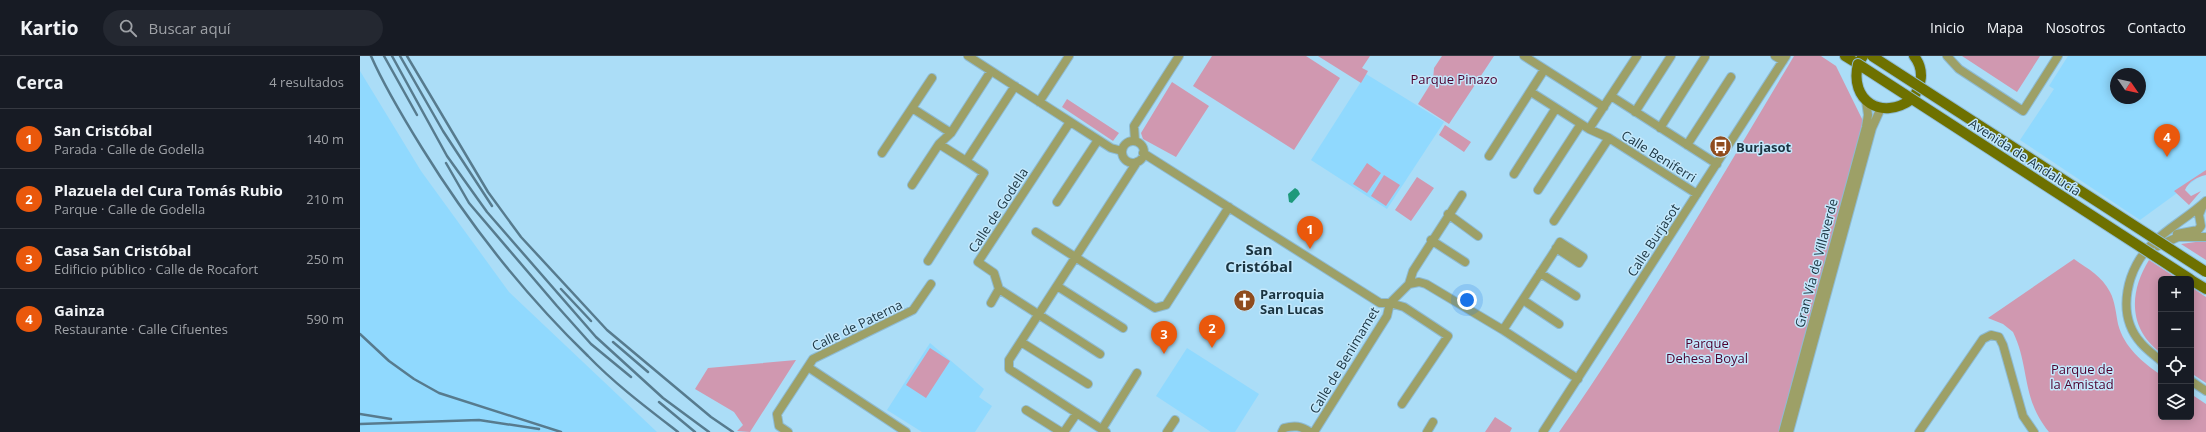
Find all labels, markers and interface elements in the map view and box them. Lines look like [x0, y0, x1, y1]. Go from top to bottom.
search box [103, 10, 383, 46]
text: Kartio [20, 15, 79, 41]
icon: search [117, 17, 139, 39]
text: Buscar aquí [149, 18, 231, 38]
text: Inicio [1930, 18, 1965, 37]
text: Mapa [1987, 18, 2023, 37]
text: Nosotros [2045, 18, 2105, 37]
text: Contacto [2127, 18, 2186, 37]
north arrow [2110, 68, 2146, 104]
park label: Parque Pinazo [1410, 70, 1498, 88]
text: Cerca [16, 71, 64, 94]
text: 4 resultados [269, 73, 344, 91]
street label: Avenida de Andalucía [1966, 114, 2084, 200]
text: San Cristóbal [54, 120, 152, 140]
pin: 4 [2154, 124, 2180, 157]
street label: Calle Beniferri [1618, 126, 1700, 186]
text: 1 [25, 130, 33, 148]
text: 140 m [306, 130, 344, 148]
bus stop icon: Burjasot [1707, 134, 1733, 160]
place label: Burjasot [1736, 138, 1792, 156]
text: Parada · Calle de Godella [54, 140, 205, 158]
street label: Calle de Godella [964, 164, 1032, 256]
text: Plazuela del Cura Tomás Rubio [54, 180, 283, 200]
text: 2 [25, 190, 33, 208]
text: 210 m [306, 190, 344, 208]
street label: Gran Vía de Villaverde [1790, 197, 1842, 329]
text: Parque · Calle de Godella [54, 200, 205, 218]
street label: Calle Burjasot [1623, 200, 1683, 280]
pin: 1 [1297, 216, 1323, 249]
district label: San Cristóbal [1225, 239, 1293, 276]
text: Casa San Cristóbal [54, 240, 191, 260]
text: 3 [25, 250, 33, 268]
text: 250 m [306, 250, 344, 268]
text: Edificio público · Calle de Rocafort [54, 260, 258, 278]
map controls [2158, 276, 2194, 420]
button: + [2158, 276, 2194, 312]
place label: Parroquia San Lucas [1260, 285, 1324, 318]
church icon: Parroquia San Lucas [1232, 288, 1258, 314]
your location [1457, 290, 1477, 310]
street label: Calle de Paterna [809, 295, 905, 355]
text: Gainza [54, 300, 105, 320]
street label: Calle de Benimamet [1305, 303, 1383, 417]
text: 4 [25, 310, 33, 328]
text: 590 m [306, 310, 344, 328]
button: − [2158, 312, 2194, 348]
pin: 2 [1199, 315, 1225, 348]
text: Restaurante · Calle Cifuentes [54, 320, 228, 338]
pin: 3 [1151, 321, 1177, 354]
park label: Parque Dehesa Boyal [1666, 334, 1748, 367]
button: locate [2158, 348, 2194, 384]
park label: Parque de la Amistad [2050, 360, 2114, 393]
button: layers [2158, 384, 2194, 420]

